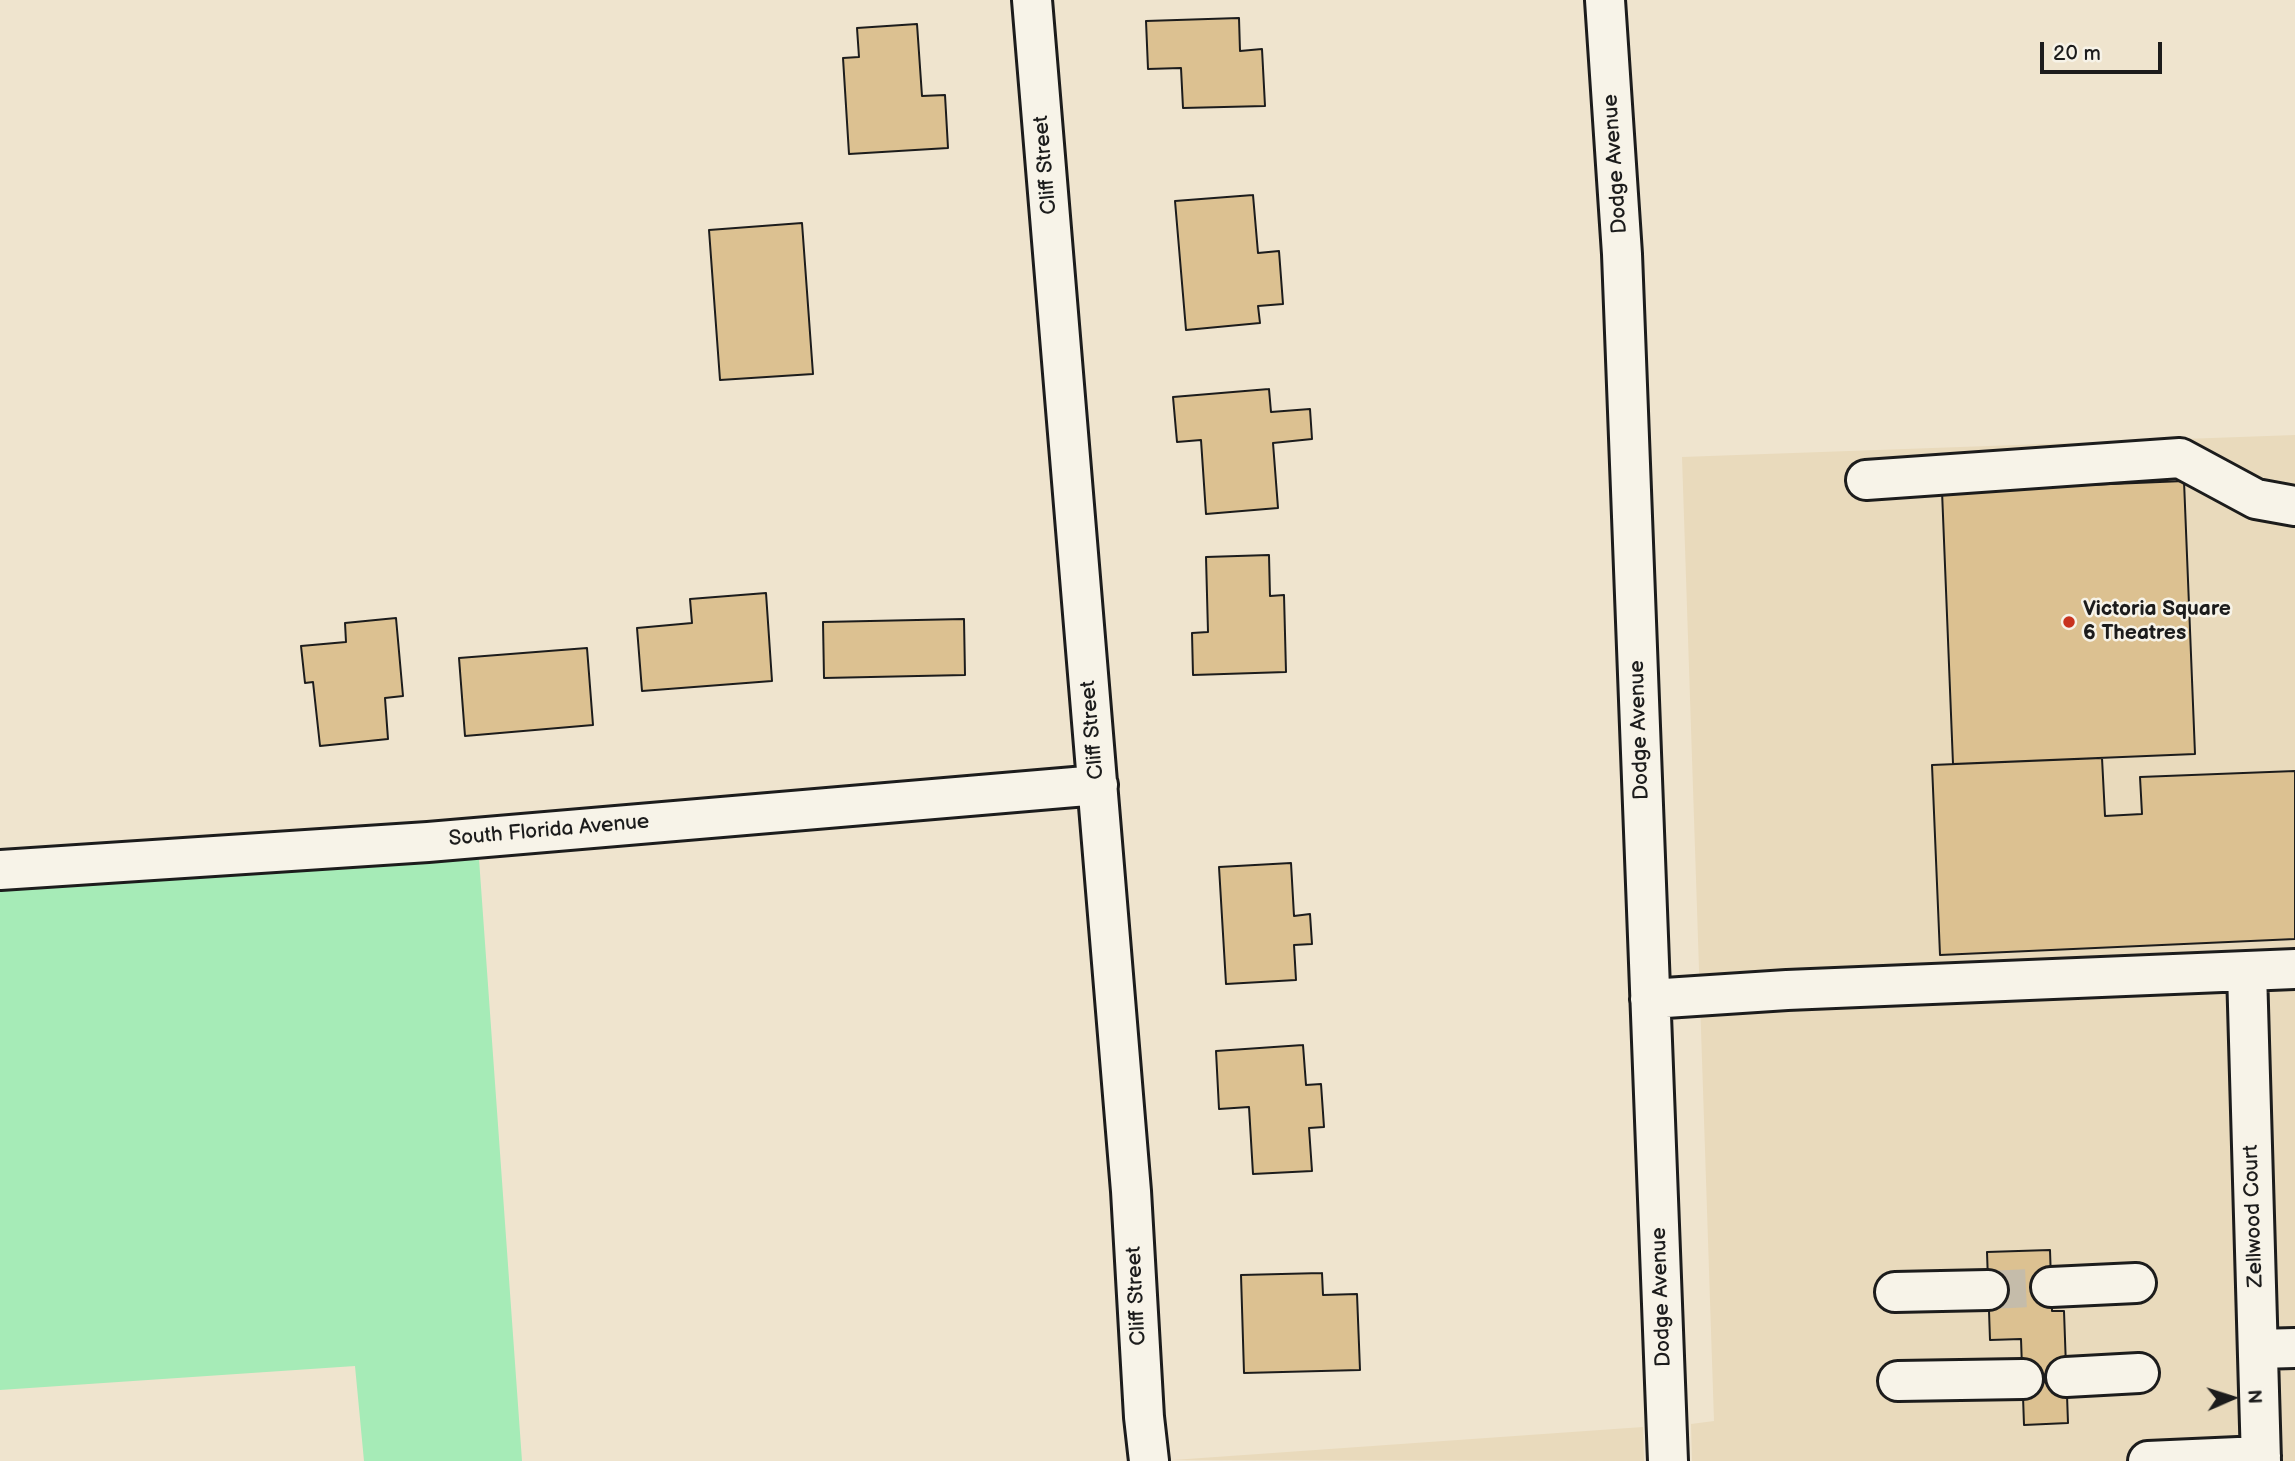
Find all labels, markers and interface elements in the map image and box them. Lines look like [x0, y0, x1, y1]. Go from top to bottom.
scale bar [2043, 28, 2166, 72]
text: 20 m [2053, 41, 2101, 66]
street label: Dodge Avenue [1599, 93, 1633, 235]
street label: Cliff Street [1029, 114, 1063, 216]
place label: Victoria Square 6 Theatres [2083, 597, 2231, 647]
marker: Victoria Square 6 Theatres [2061, 614, 2077, 630]
street label: Dodge Avenue [1625, 660, 1655, 800]
street label: Cliff Street [1076, 679, 1110, 781]
street label: South Florida Avenue [448, 810, 650, 852]
street label: Zellwood Court [2239, 1144, 2269, 1288]
street label: Dodge Avenue [1647, 1227, 1677, 1367]
street label: Cliff Street [1122, 1246, 1152, 1346]
north arrow [2197, 1363, 2267, 1433]
text: N [2242, 1389, 2265, 1405]

